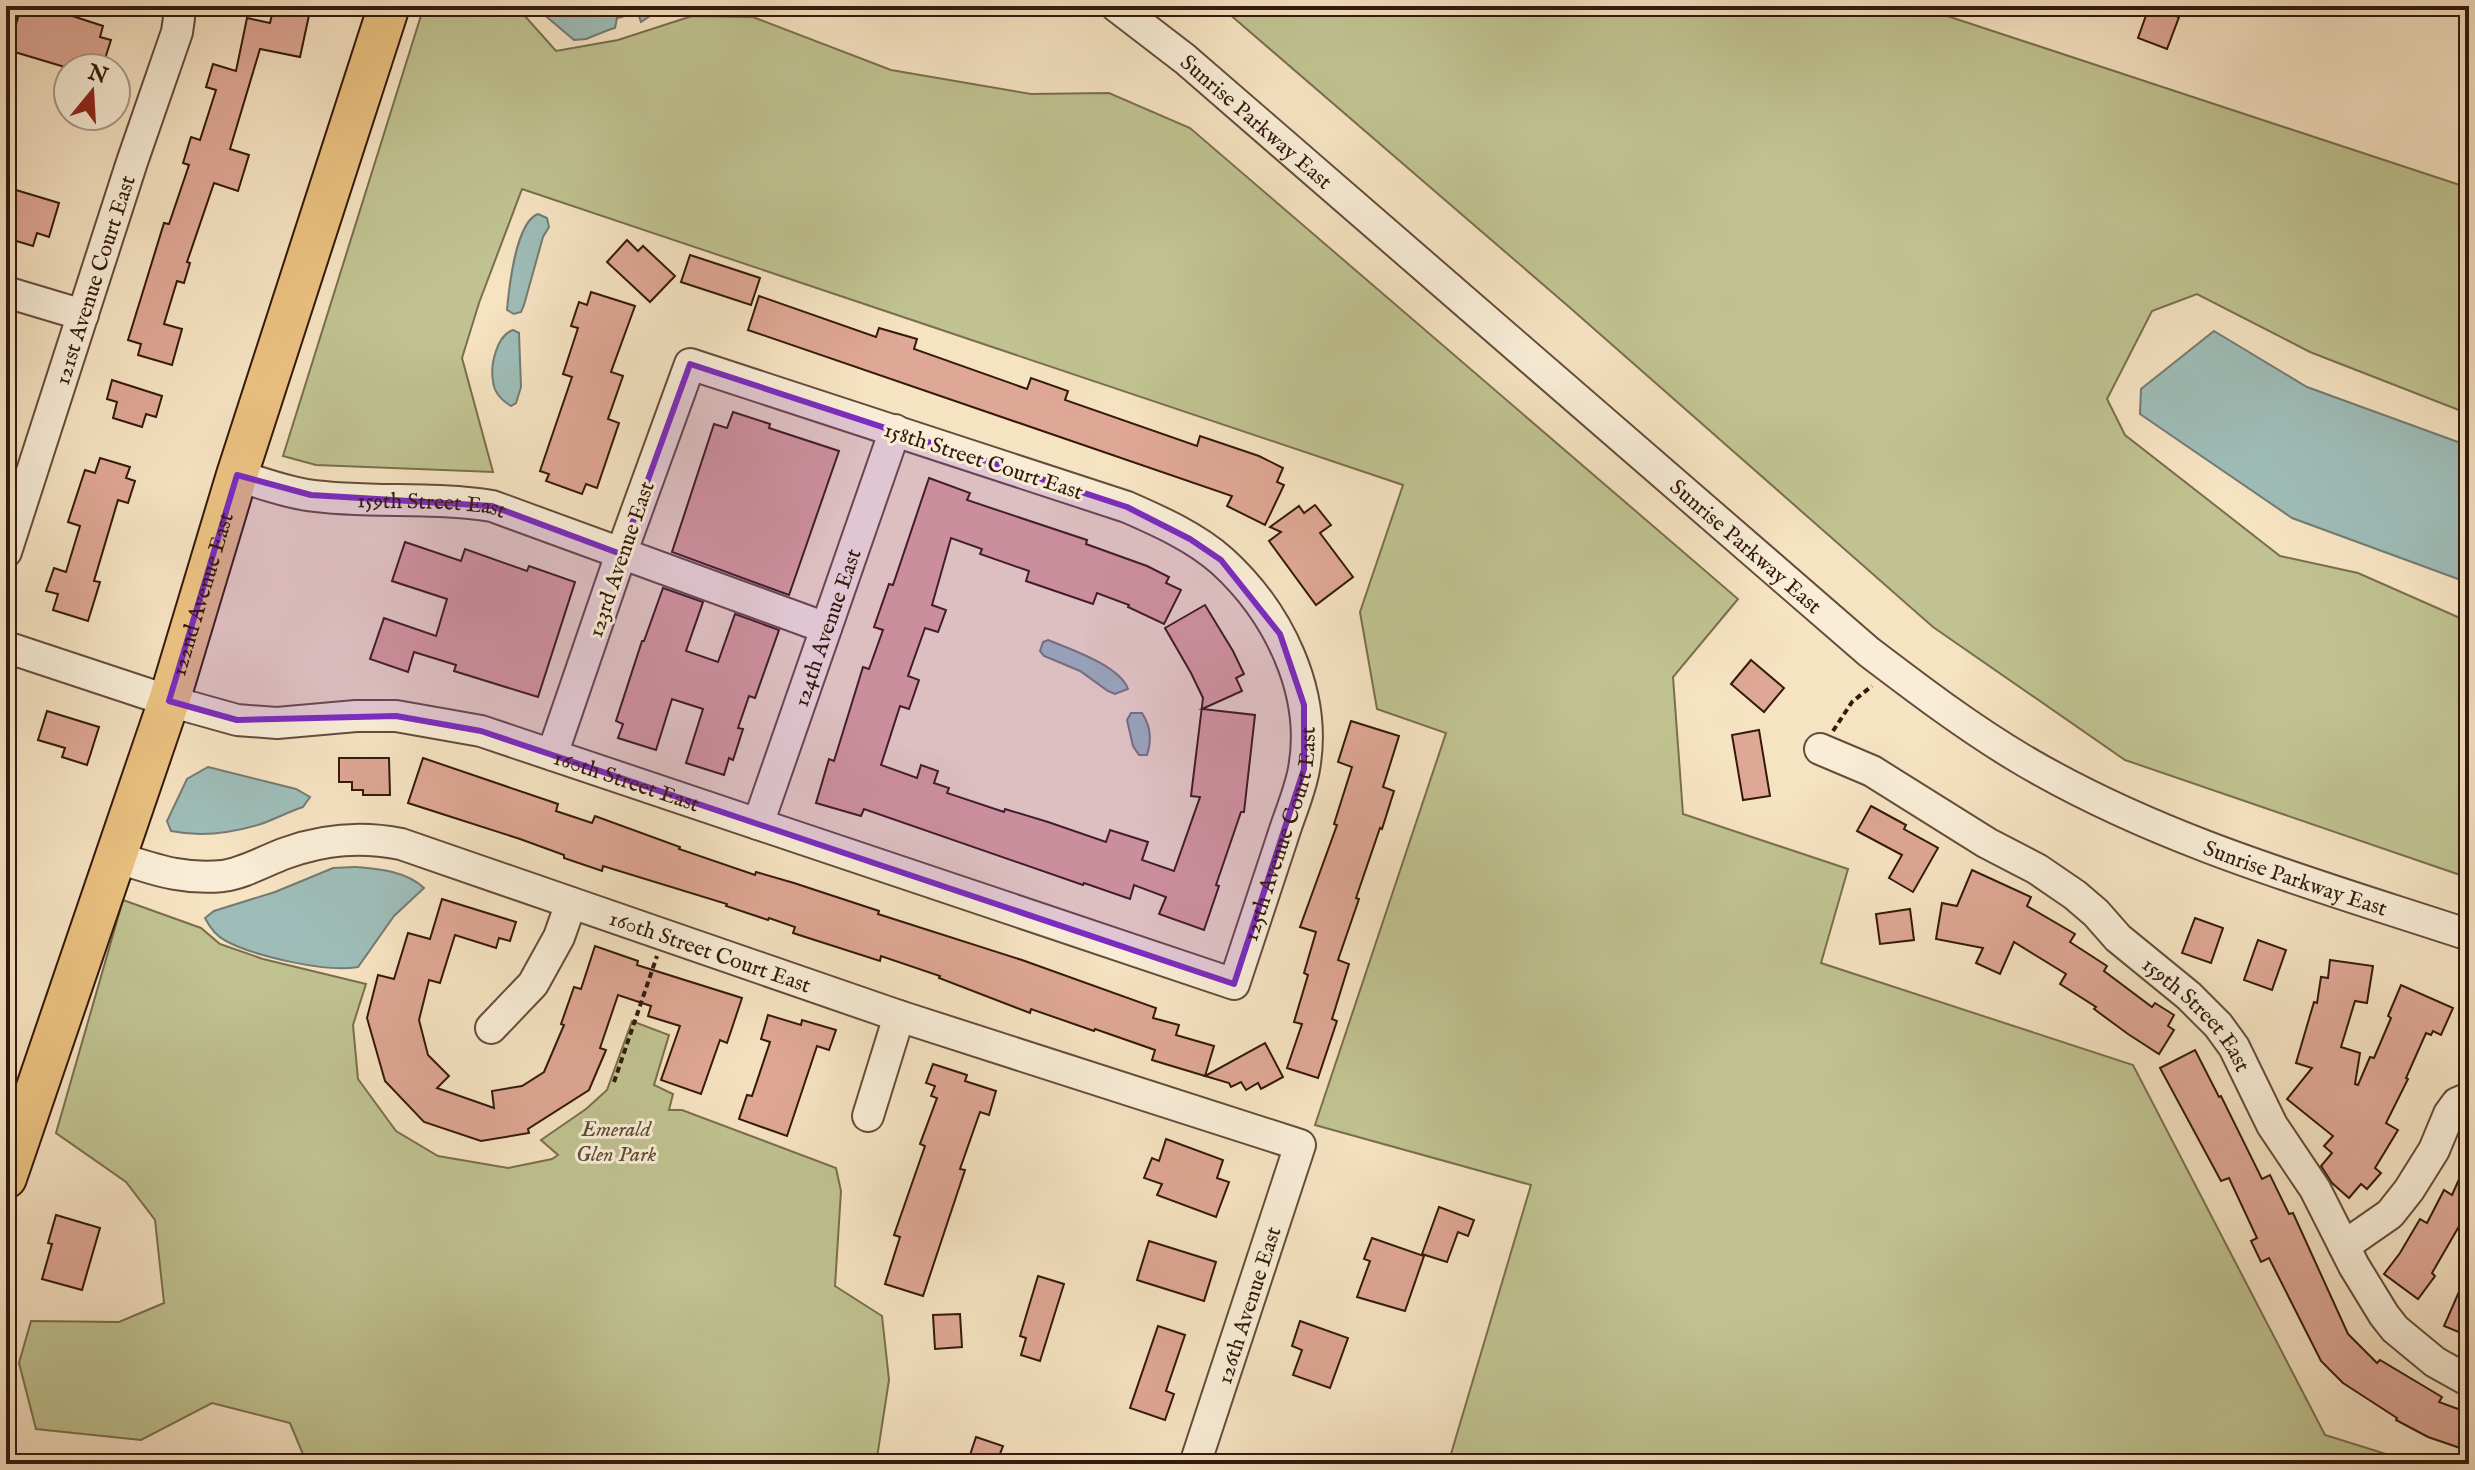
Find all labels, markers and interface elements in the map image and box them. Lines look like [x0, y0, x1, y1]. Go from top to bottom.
street label: Sunrise Parkway East [1174, 49, 1338, 197]
north arrow [52, 52, 132, 132]
text: N [83, 58, 111, 91]
street label: 121st Avenue Court East [49, 172, 143, 389]
street label: 158th Street Court East [880, 416, 1087, 507]
street label: Sunrise Parkway East [1663, 474, 1827, 621]
street label: 123rd Avenue East [582, 477, 662, 641]
street label: 159th Street East [357, 487, 510, 526]
street label: 122nd Avenue East [165, 509, 241, 679]
street label: 124th Avenue East [788, 545, 869, 711]
street label: 125th Avenue Court East [1237, 726, 1323, 945]
street label: 160th Street East [550, 744, 703, 820]
street label: Sunrise Parkway East [2199, 835, 2391, 924]
street label: 160th Street Court East [605, 905, 815, 1001]
street label: 159th Street East [2136, 951, 2256, 1077]
park label: Emerald Glen Park [576, 1116, 656, 1169]
street label: 126th Avenue East [1211, 1223, 1289, 1388]

